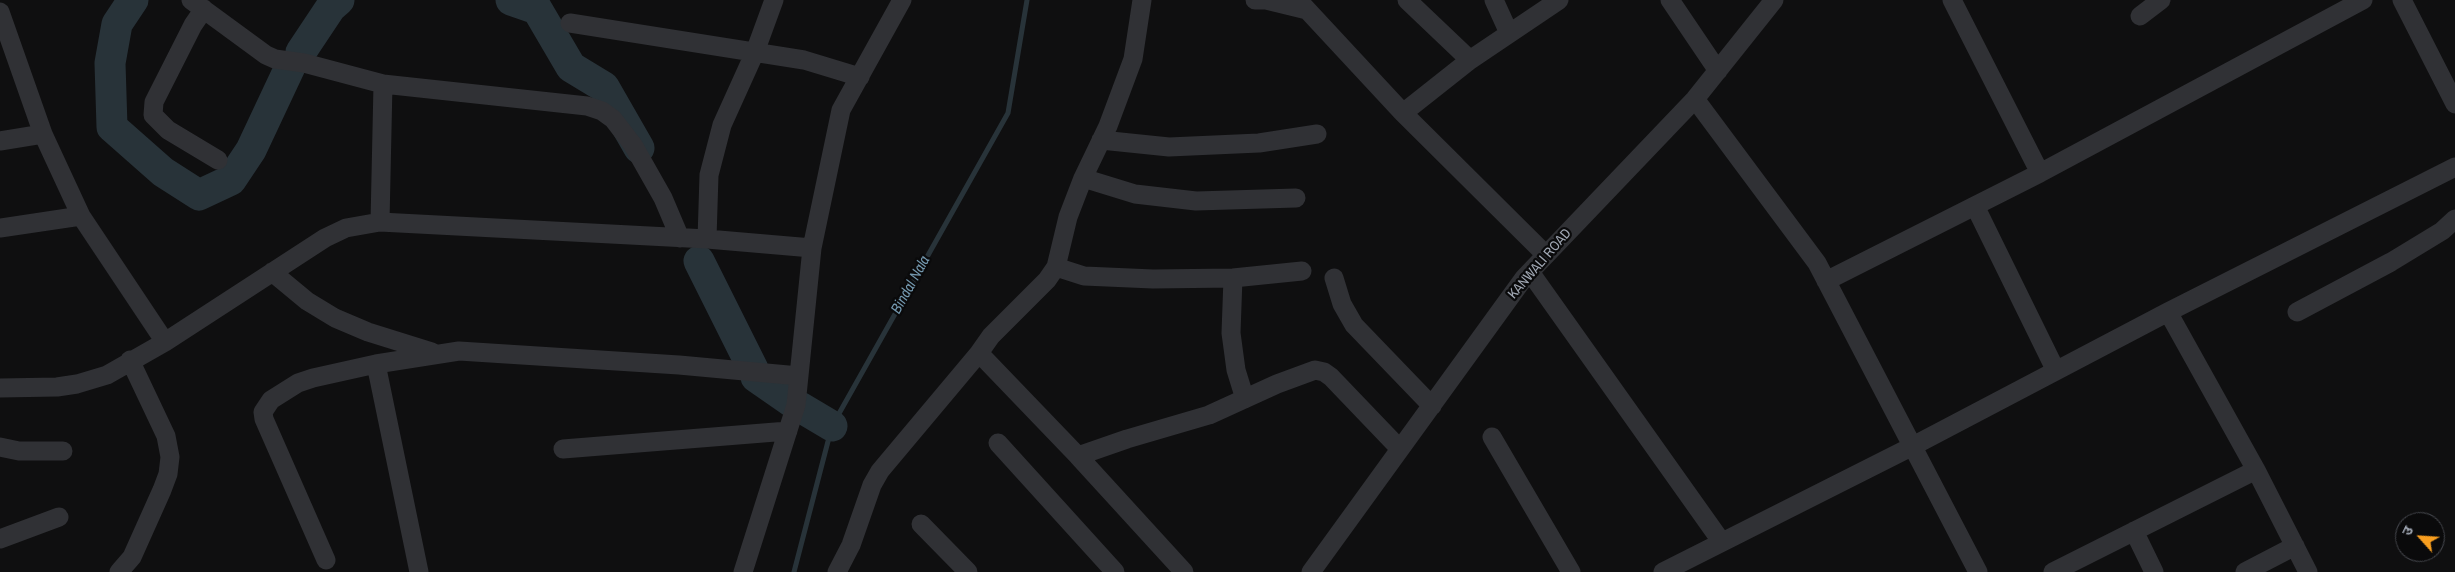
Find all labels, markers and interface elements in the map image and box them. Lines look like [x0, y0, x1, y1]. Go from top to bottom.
street label: KANWALI ROAD [1505, 225, 1575, 303]
water label: Bindal Nala [888, 253, 934, 317]
north arrow [2395, 512, 2445, 562]
text: उ [2398, 523, 2417, 539]

